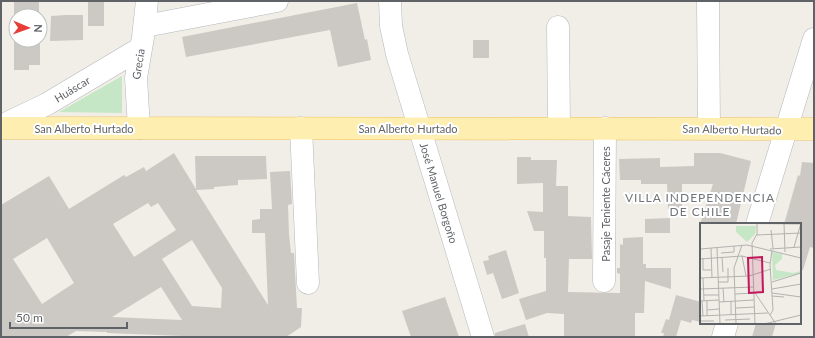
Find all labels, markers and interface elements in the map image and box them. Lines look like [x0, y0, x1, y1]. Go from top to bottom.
north arrow [8, 8, 48, 48]
text: N [32, 24, 45, 33]
street label: Grecia [129, 48, 147, 80]
street label: Huáscar [52, 73, 92, 105]
street label: San Alberto Hurtado [34, 122, 134, 135]
street label: San Alberto Hurtado [358, 122, 458, 135]
street label: San Alberto Hurtado [682, 122, 782, 136]
street label: José Manuel Borgoño [418, 141, 460, 245]
street label: Pasaje Teniente Cáceres [599, 146, 612, 262]
district label: VILLA INDEPENDENCIA DE CHILE [625, 190, 775, 219]
inset map [700, 223, 801, 324]
scale bar [10, 304, 127, 330]
text: 50 m [16, 310, 43, 325]

